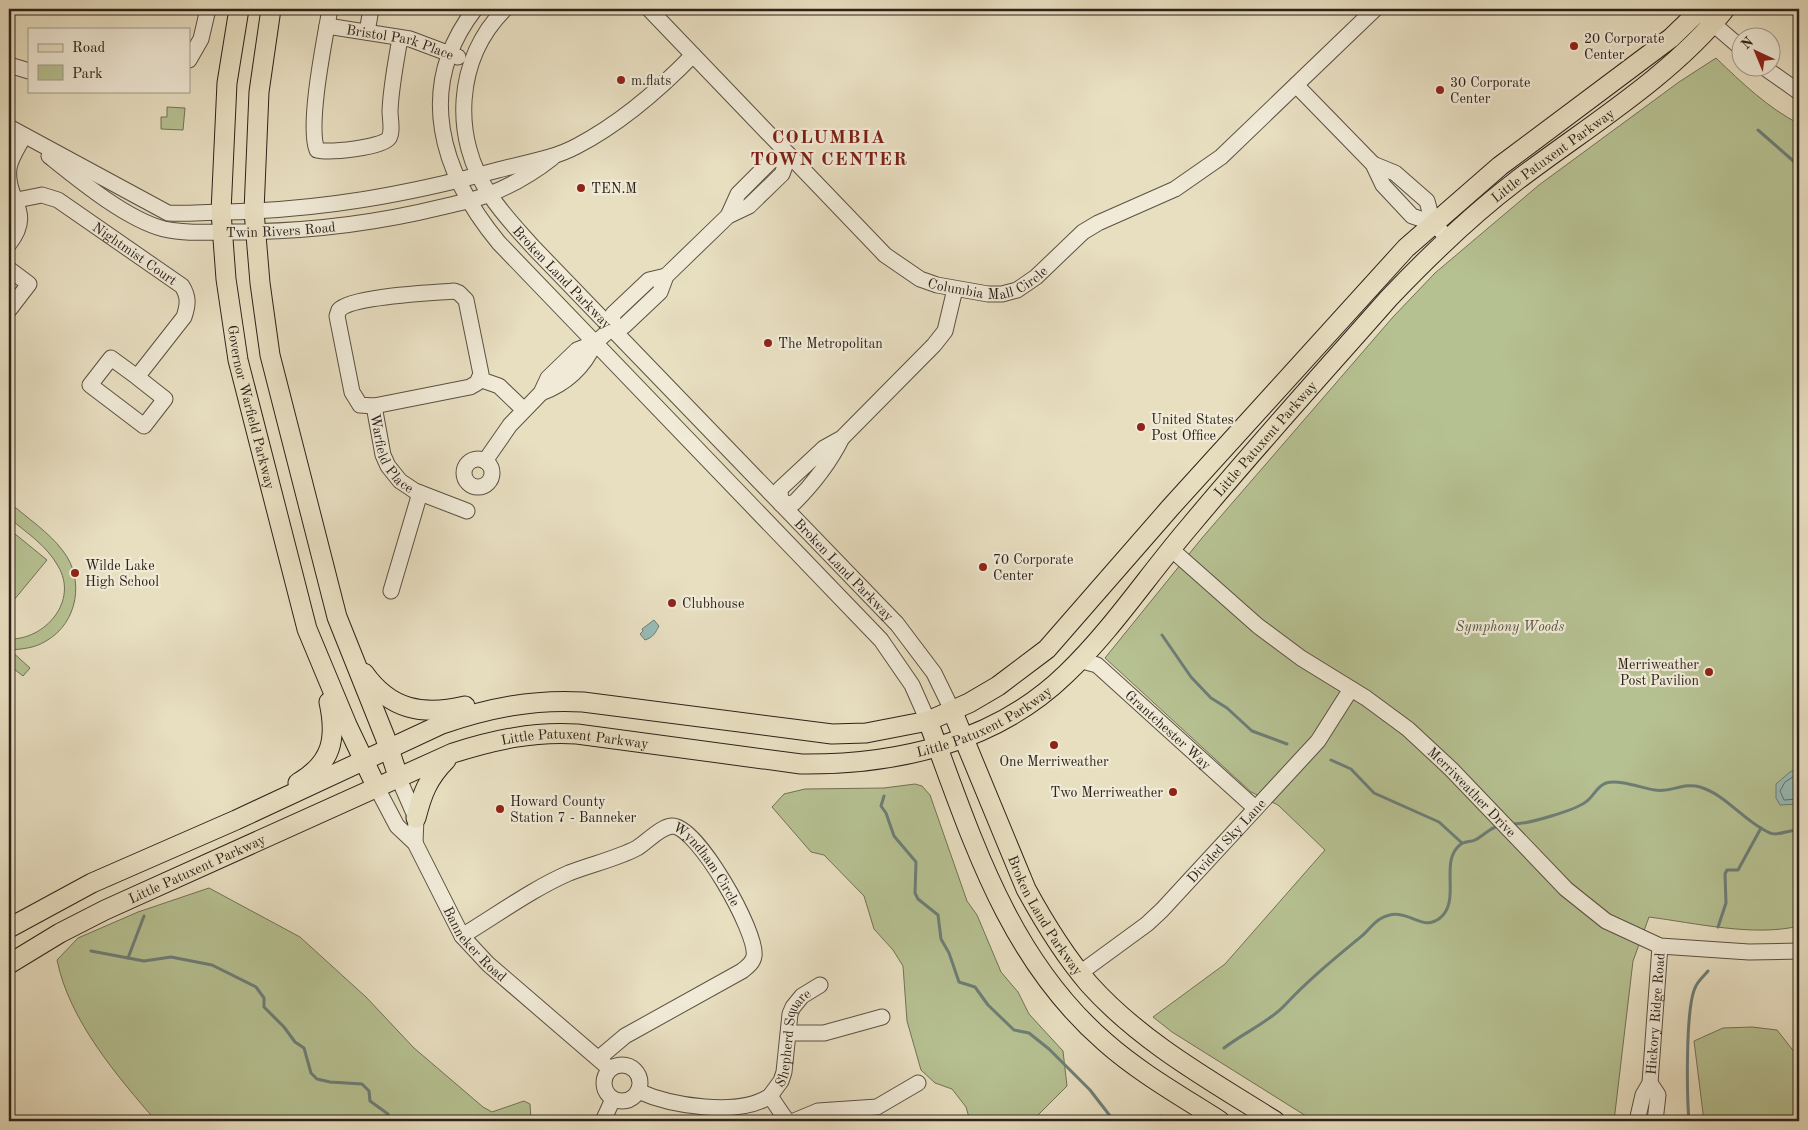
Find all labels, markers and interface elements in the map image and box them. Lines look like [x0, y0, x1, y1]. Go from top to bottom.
street label: Bristol Park Place [345, 23, 455, 63]
legend [28, 28, 190, 92]
north arrow [1730, 28, 1780, 78]
place label: 20 Corporate Center [1584, 32, 1664, 62]
text: N [1739, 34, 1757, 52]
marker: 20 Corporate Center [1568, 40, 1580, 52]
text: Road [72, 41, 106, 56]
text: Park [72, 67, 103, 82]
marker: m.flats [615, 74, 627, 86]
place label: m.flats [631, 74, 671, 88]
place label: 30 Corporate Center [1450, 76, 1530, 106]
marker: 30 Corporate Center [1434, 84, 1446, 96]
street label: Little Patuxent Parkway [1489, 106, 1618, 206]
district label: COLUMBIA TOWN CENTER [750, 129, 908, 170]
marker: TEN.M [575, 182, 587, 194]
place label: TEN.M [591, 182, 637, 196]
street label: Nightmist Court [90, 220, 179, 288]
street label: Twin Rivers Road [226, 220, 336, 240]
street label: Broken Land Parkway [510, 224, 614, 332]
street label: Columbia Mall Circle [926, 264, 1050, 302]
street label: Governor Warfield Parkway [225, 324, 277, 491]
marker: The Metropolitan [762, 337, 774, 349]
place label: The Metropolitan [778, 337, 883, 351]
street label: Little Patuxent Parkway [1212, 378, 1320, 500]
street label: Warfield Place [368, 413, 416, 496]
place label: United States Post Office [1151, 413, 1234, 443]
marker: United States Post Office [1135, 421, 1147, 433]
street label: Broken Land Parkway [791, 516, 896, 624]
place label: 70 Corporate Center [993, 553, 1073, 583]
place label: Wilde Lake High School [85, 559, 159, 589]
marker: 70 Corporate Center [977, 561, 989, 573]
marker: Wilde Lake High School [69, 567, 81, 579]
marker: Clubhouse [666, 597, 678, 609]
place label: Clubhouse [682, 597, 744, 611]
park label: Symphony Woods [1456, 620, 1564, 635]
place label: Merriweather Post Pavilion [1617, 658, 1699, 688]
marker: Merriweather Post Pavilion [1703, 666, 1715, 678]
street label: Little Patuxent Parkway [915, 684, 1055, 760]
street label: Grantchester Way [1122, 688, 1214, 773]
street label: Little Patuxent Parkway [500, 727, 650, 752]
marker: One Merriweather [1048, 739, 1060, 751]
street label: Merriweather Drive [1425, 745, 1518, 840]
place label: One Merriweather [999, 755, 1109, 769]
place label: Two Merriweather [1050, 786, 1163, 800]
marker: Two Merriweather [1167, 786, 1179, 798]
place label: Howard County Station 7 - Banneker [510, 795, 637, 825]
street label: Divided Sky Lane [1185, 797, 1269, 886]
marker: Howard County Station 7 - Banneker [494, 803, 506, 815]
street label: Wyndham Circle [670, 820, 742, 909]
street label: Little Patuxent Parkway [127, 832, 268, 906]
street label: Broken Land Parkway [1005, 854, 1085, 979]
street label: Banneker Road [440, 904, 509, 985]
street label: Hickory Ridge Road [1645, 952, 1667, 1075]
street label: Shepherd Square [773, 987, 813, 1090]

